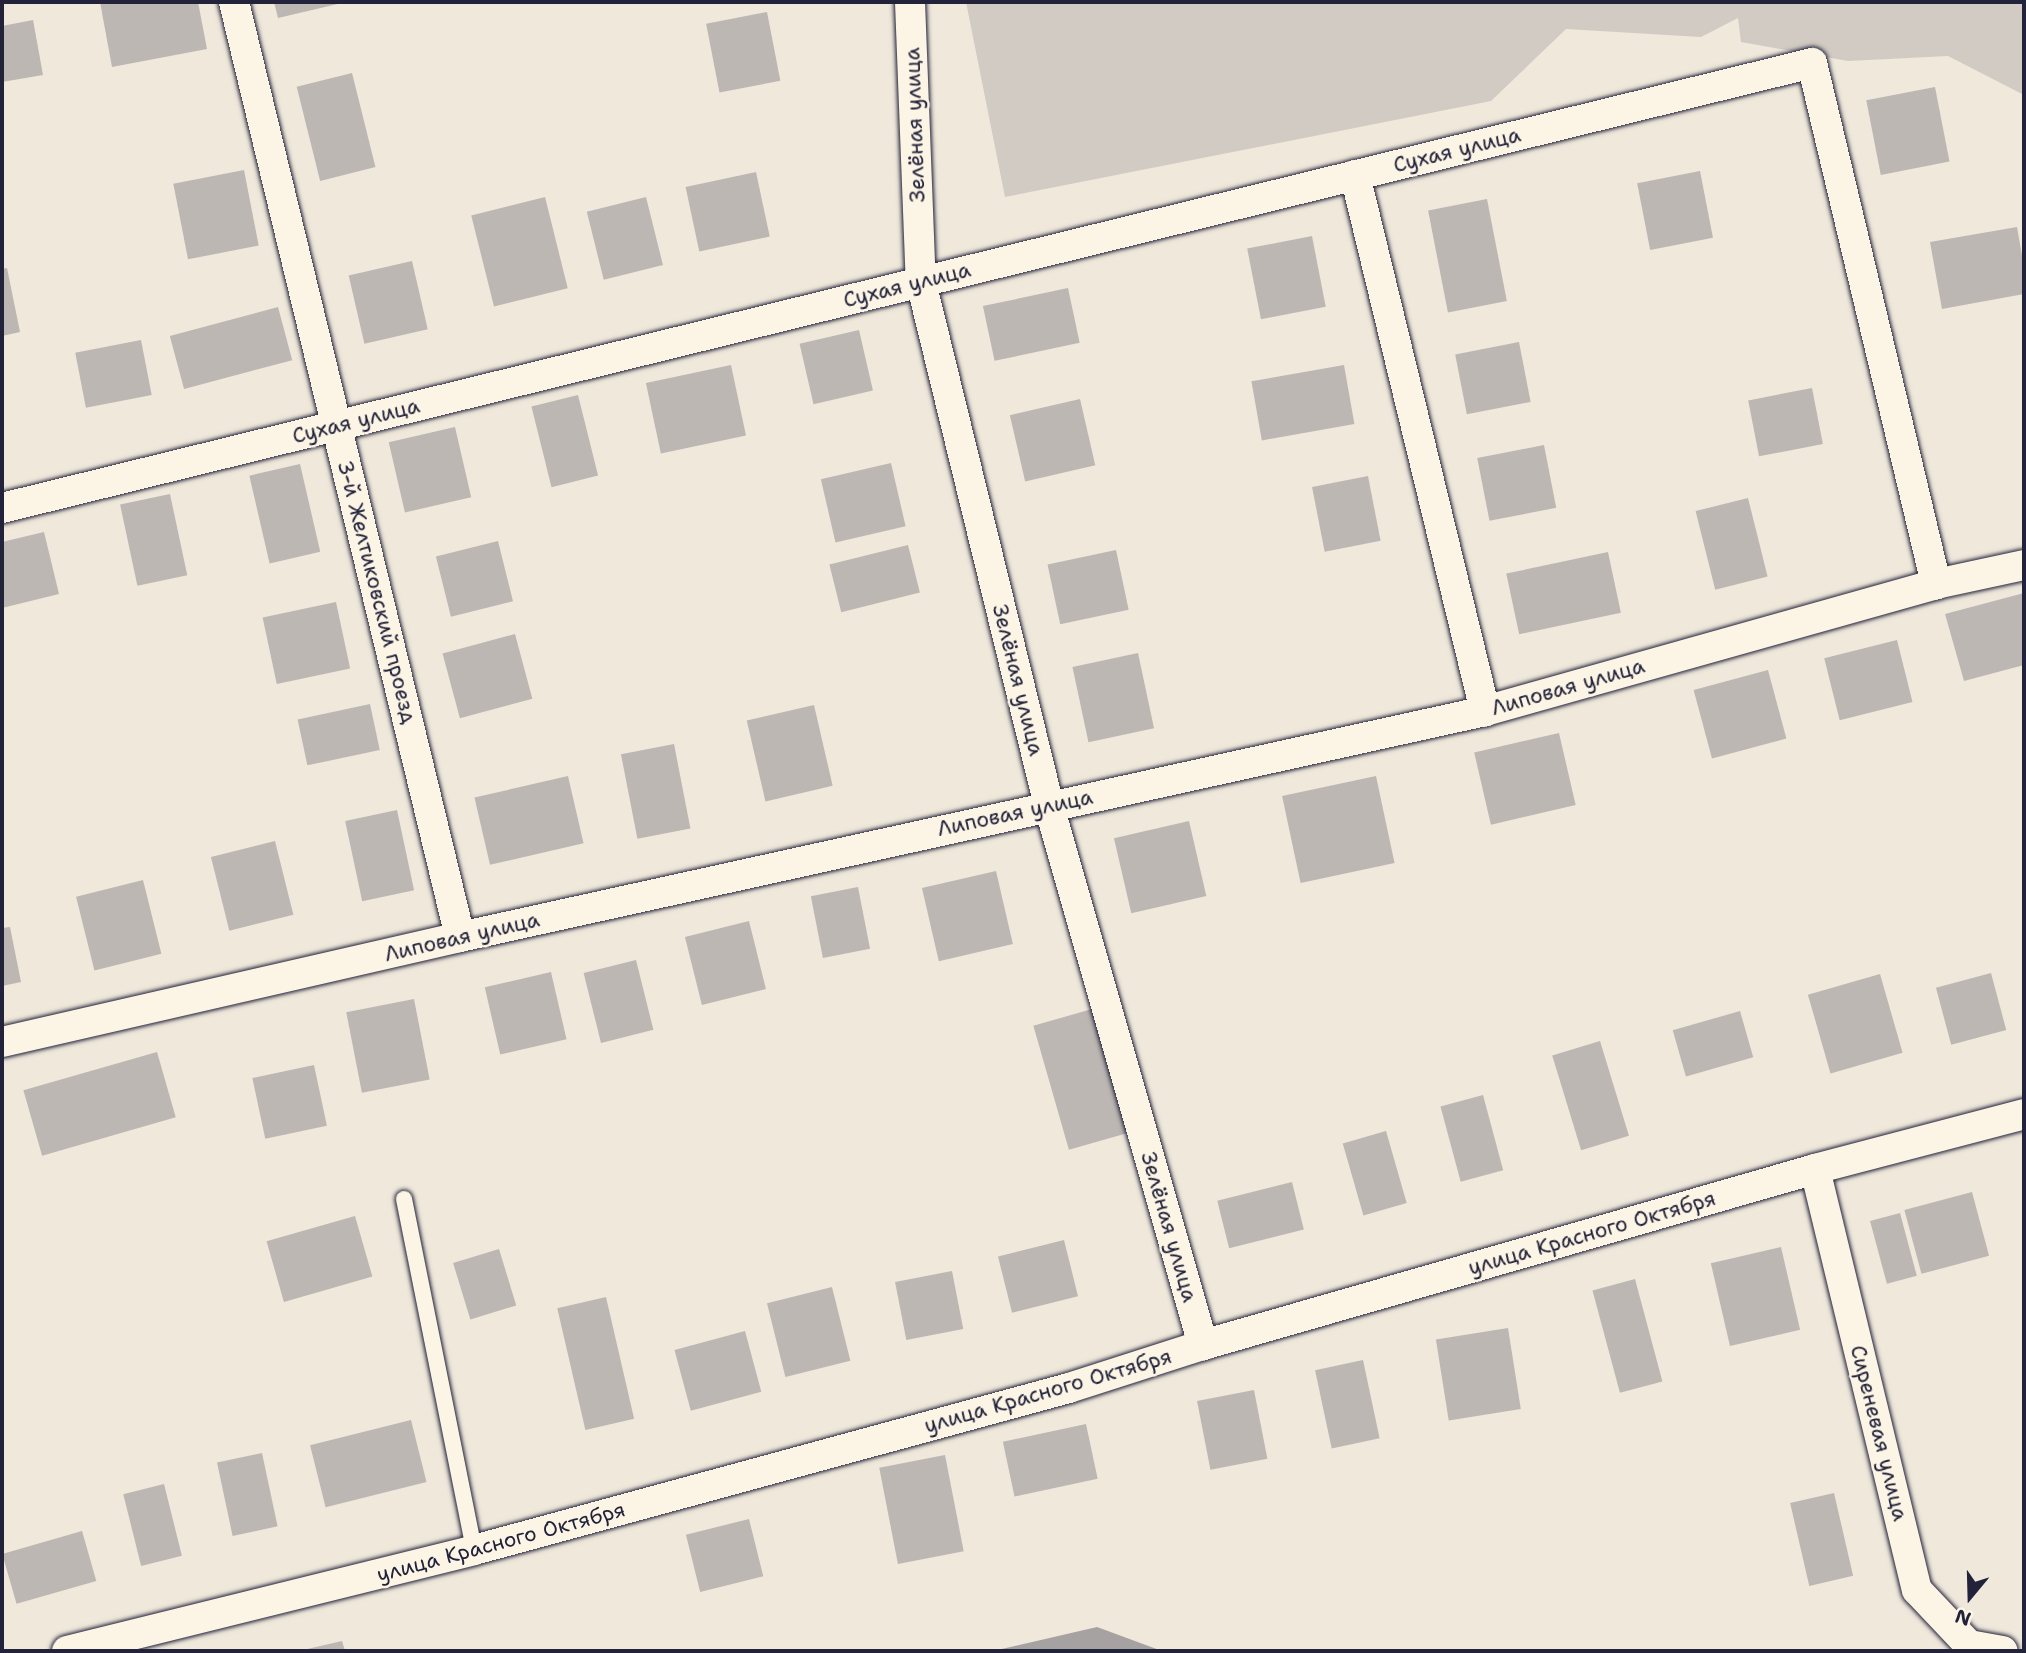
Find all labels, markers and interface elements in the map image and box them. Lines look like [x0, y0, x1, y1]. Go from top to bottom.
street label: Зелёная улица [900, 47, 930, 203]
street label: Сухая улица [1391, 122, 1523, 178]
street label: Сухая улица [841, 257, 973, 313]
street label: Сухая улица [290, 393, 422, 449]
street label: 3-й Желтиковский проезд [332, 458, 422, 726]
street label: Зелёная улица [987, 602, 1049, 758]
street label: Липовая улица [1488, 653, 1648, 721]
street label: Липовая улица [935, 784, 1095, 842]
street label: Липовая улица [382, 907, 542, 967]
street label: Зелёная улица [1136, 1149, 1202, 1305]
street label: улица Красного Октября [1465, 1186, 1719, 1280]
street label: Сиреневая улица [1845, 1343, 1913, 1523]
street label: улица Красного Октября [921, 1344, 1175, 1438]
street label: улица Красного Октября [374, 1497, 628, 1587]
north arrow [1935, 1562, 2005, 1632]
text: N [1952, 1603, 1974, 1632]

